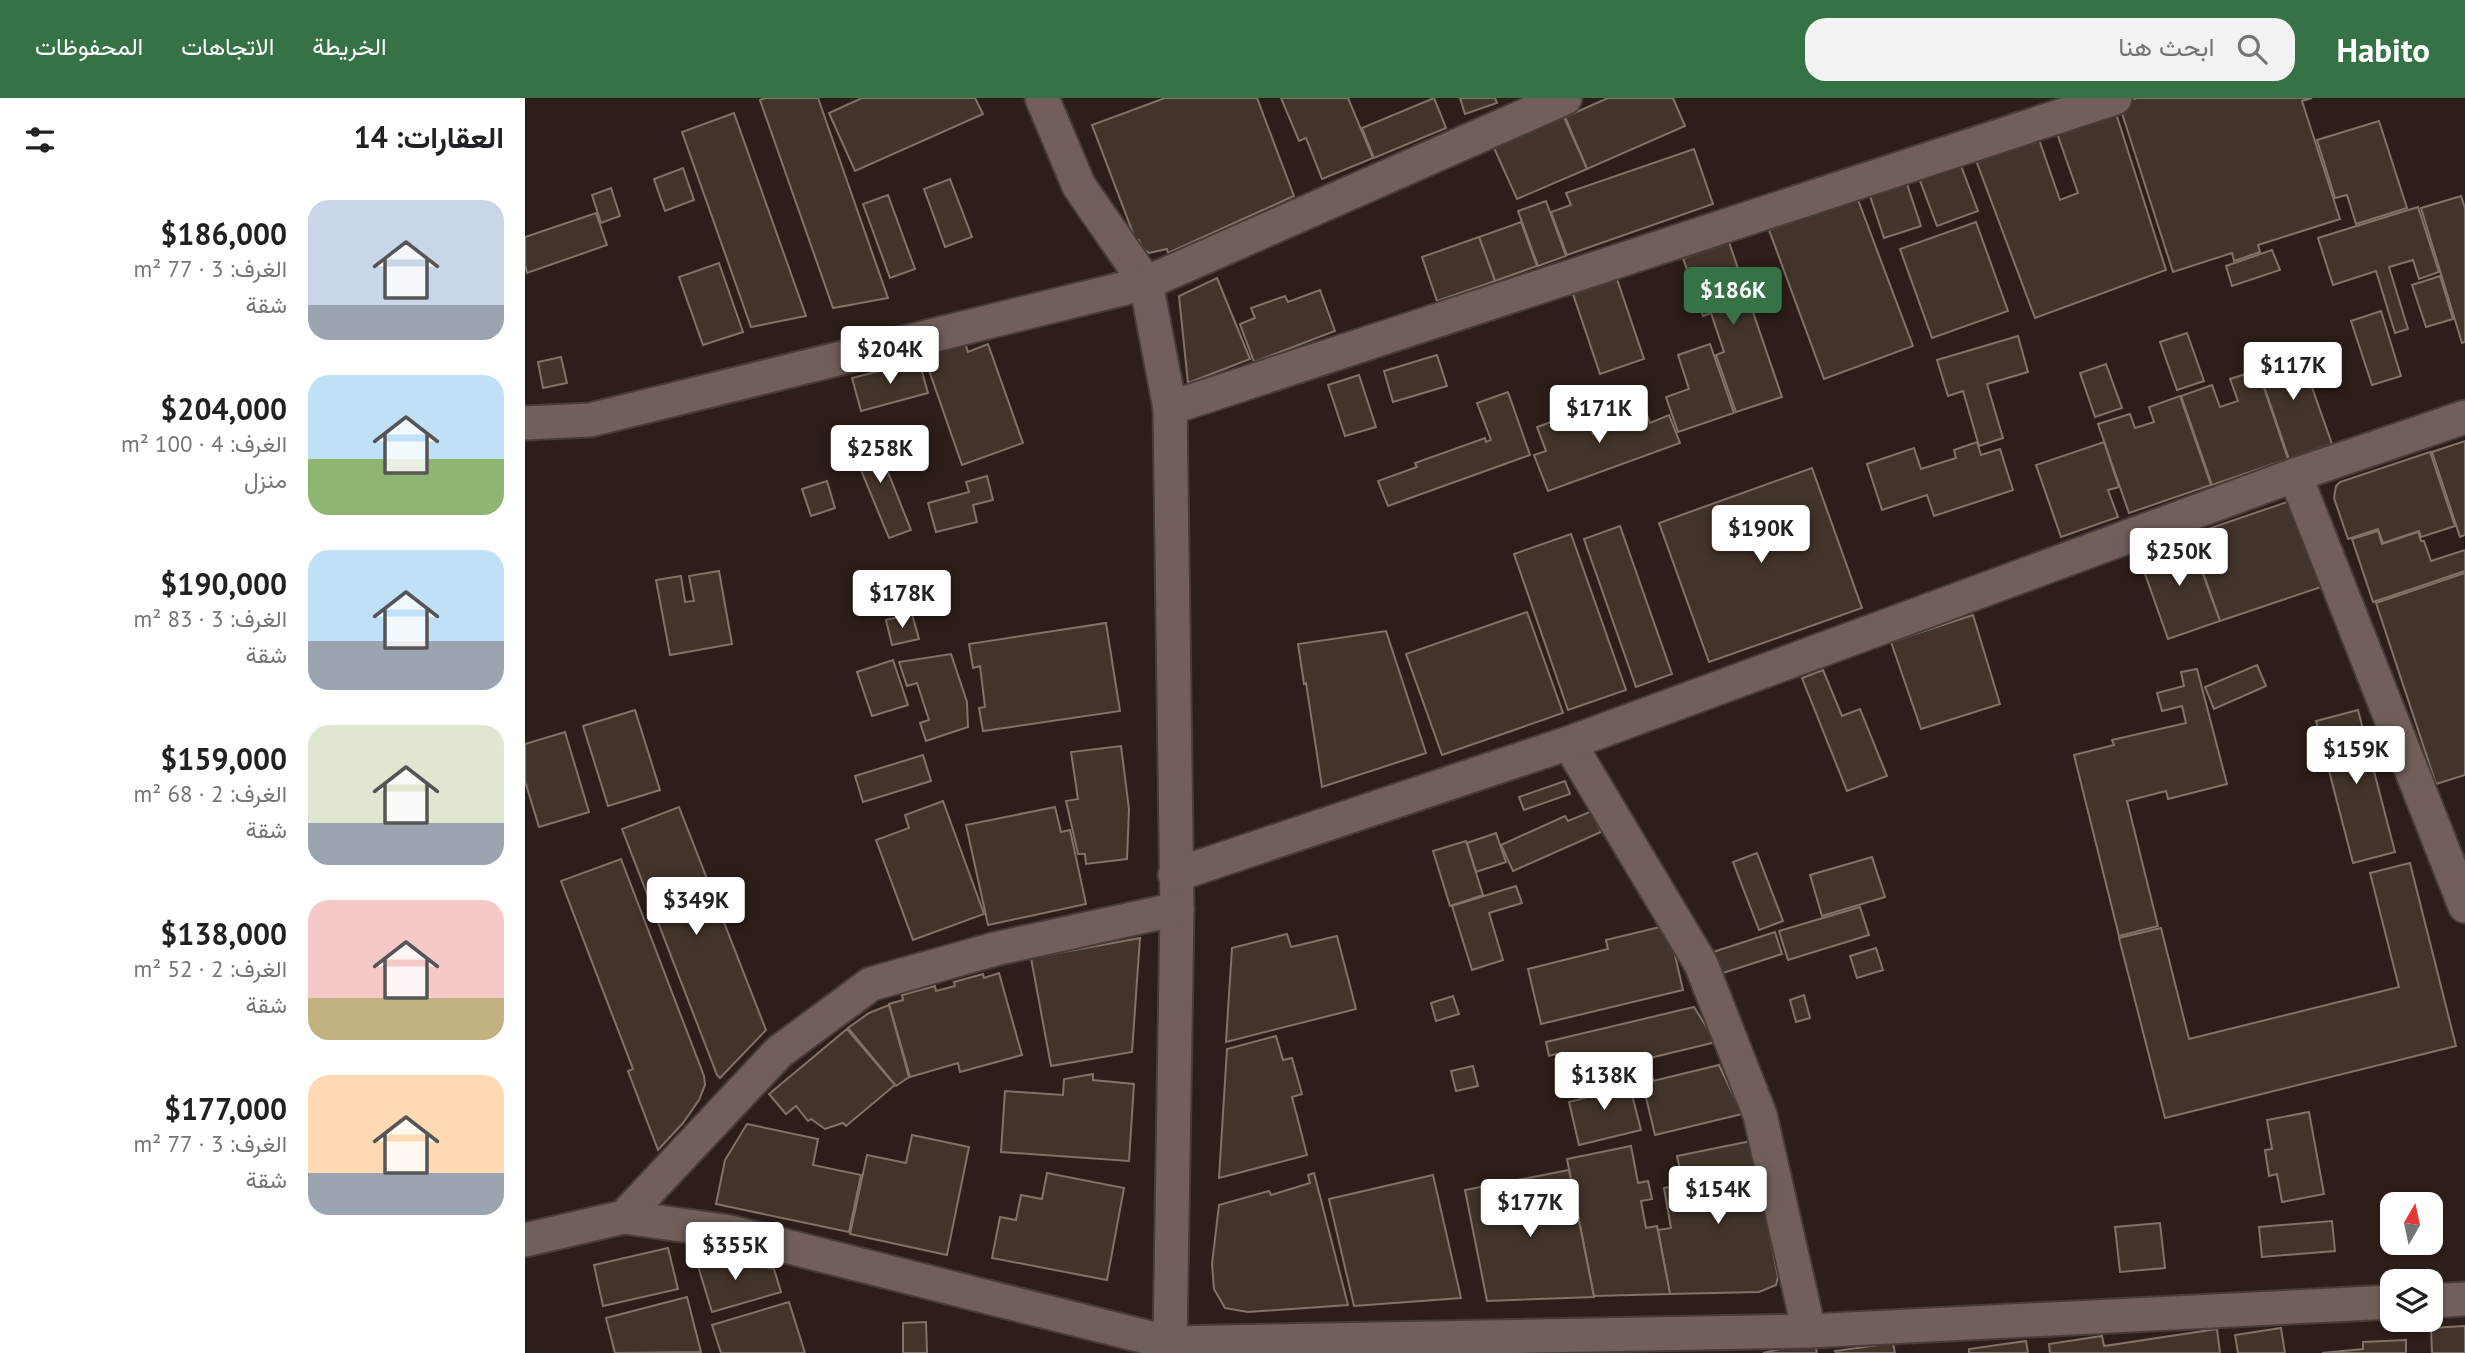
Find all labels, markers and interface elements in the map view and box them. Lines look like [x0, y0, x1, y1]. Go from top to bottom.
search box [1805, 18, 2295, 81]
text: Habito [2337, 28, 2430, 71]
text: ابحث هنا [2118, 30, 2215, 63]
icon: search [2233, 30, 2271, 68]
text: المحفوظات [35, 31, 143, 62]
text: الاتجاهات [181, 31, 274, 62]
text: الخريطة [312, 31, 387, 62]
text: العقارات: 14 [354, 117, 504, 156]
icon: filters [21, 121, 59, 159]
text: $186,000 [160, 214, 287, 253]
icon: home [364, 228, 448, 312]
text: الغرف: 3 · 77 m² [133, 254, 287, 283]
pin: $186K [1684, 268, 1782, 327]
text: $186K [1700, 275, 1766, 304]
text: شقة [245, 290, 287, 319]
pin: $204K [841, 327, 939, 386]
text: $204K [857, 334, 923, 363]
pin: $117K [2244, 342, 2342, 402]
text: $117K [2260, 350, 2326, 379]
pin: $171K [1550, 386, 1648, 445]
text: $204,000 [160, 389, 287, 428]
text: $171K [1566, 393, 1632, 422]
icon: home [364, 403, 448, 487]
pin: $258K [831, 426, 929, 485]
text: الغرف: 4 · 100 m² [121, 429, 287, 458]
text: $258K [847, 433, 913, 462]
text: منزل [244, 465, 287, 494]
pin: $190K [1712, 505, 1810, 565]
text: $190K [1728, 513, 1794, 542]
pin: $250K [2130, 528, 2228, 588]
text: $250K [2146, 536, 2212, 565]
text: $190,000 [160, 564, 287, 603]
pin: $178K [853, 570, 951, 630]
icon: home [364, 578, 448, 662]
text: $178K [869, 578, 935, 607]
text: الغرف: 3 · 83 m² [133, 604, 287, 633]
text: شقة [245, 640, 287, 669]
pin: $159K [2307, 726, 2405, 786]
text: $159K [2323, 734, 2389, 763]
text: $159,000 [160, 739, 287, 778]
icon: home [364, 753, 448, 837]
text: الغرف: 2 · 68 m² [133, 779, 287, 808]
text: شقة [245, 815, 287, 844]
pin: $349K [647, 878, 745, 937]
text: $349K [663, 885, 729, 914]
text: $138,000 [160, 914, 287, 953]
icon: home [364, 928, 448, 1012]
text: الغرف: 2 · 52 m² [133, 954, 287, 983]
text: شقة [245, 990, 287, 1019]
pin: $138K [1555, 1052, 1653, 1112]
text: $138K [1571, 1060, 1637, 1089]
text: $177,000 [164, 1089, 287, 1128]
icon: home [364, 1103, 448, 1187]
text: الغرف: 3 · 77 m² [133, 1129, 287, 1158]
text: شقة [245, 1165, 287, 1194]
pin: $154K [1669, 1166, 1767, 1226]
text: $154K [1685, 1174, 1751, 1203]
pin: $177K [1481, 1180, 1579, 1239]
text: $177K [1497, 1187, 1563, 1216]
north arrow [2380, 1192, 2443, 1255]
map controls [2380, 1192, 2443, 1332]
pin: $355K [686, 1222, 784, 1282]
text: $355K [702, 1230, 768, 1259]
button: layers [2380, 1269, 2443, 1332]

